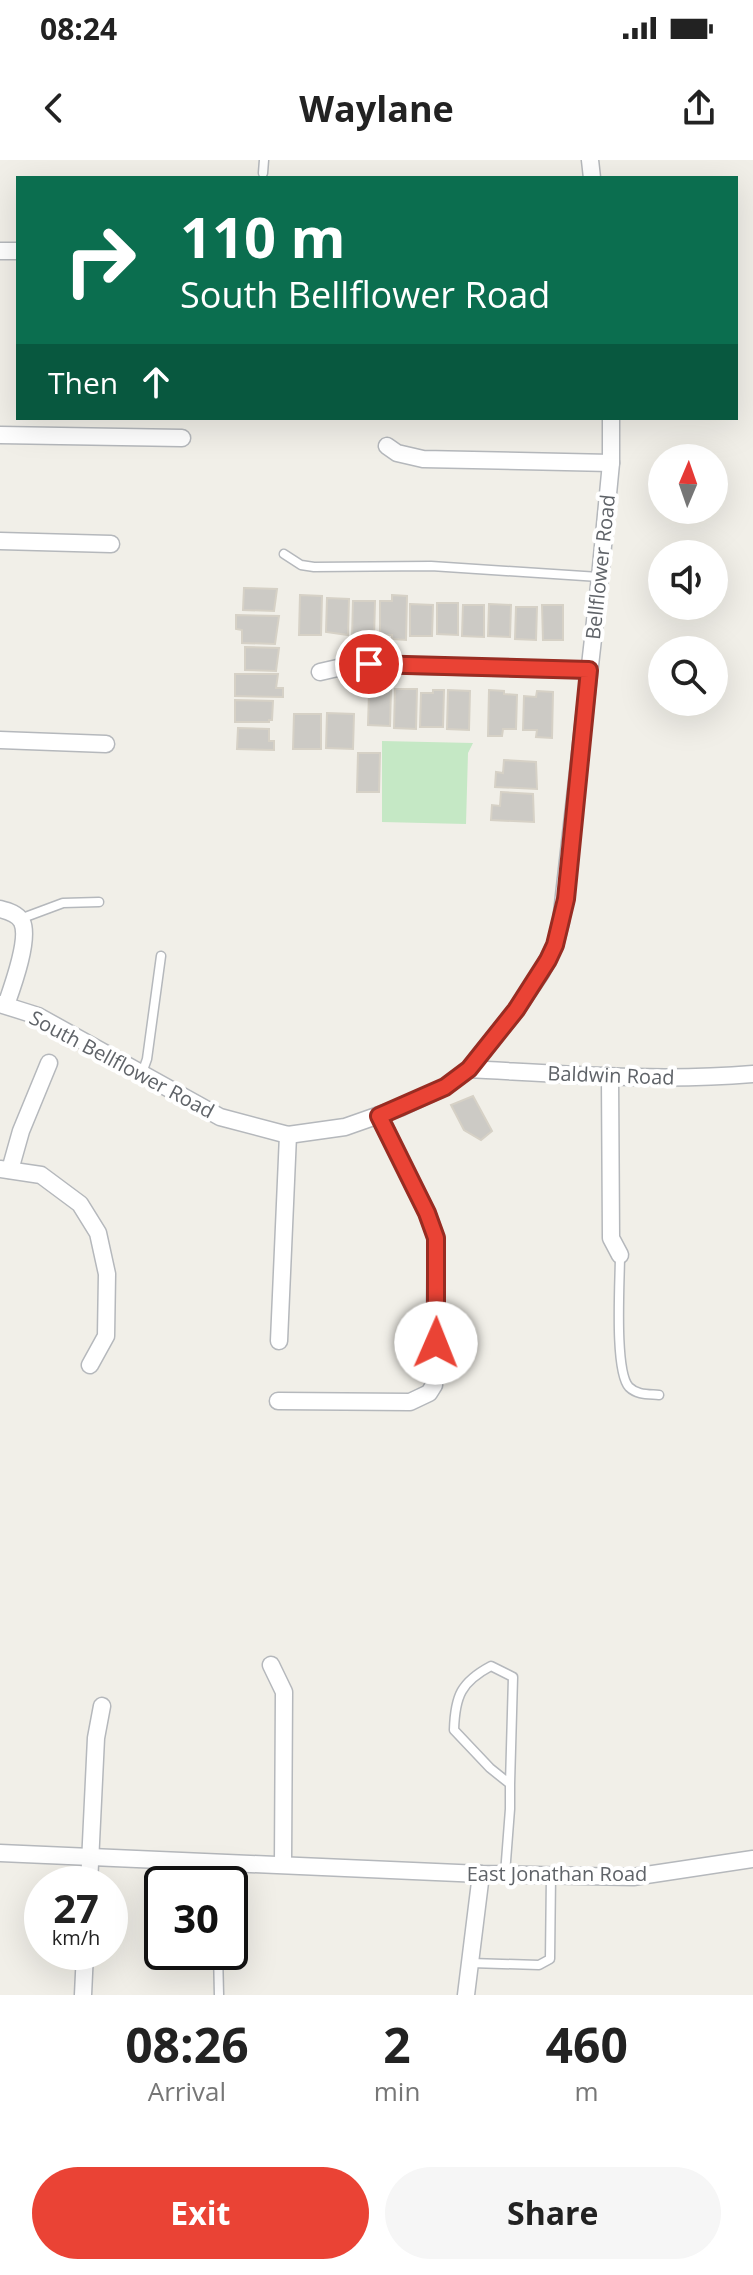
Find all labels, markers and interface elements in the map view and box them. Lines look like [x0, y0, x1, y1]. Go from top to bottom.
text: 08:24 [40, 8, 117, 49]
text: Waylane [299, 84, 454, 133]
icon: back [32, 86, 76, 130]
icon: share [677, 86, 721, 130]
text: 110 m [180, 198, 346, 274]
icon: right [48, 208, 152, 312]
text: South Bellflower Road [180, 270, 550, 319]
icon: ahead [134, 360, 178, 404]
text: Then [48, 362, 118, 403]
north arrow [648, 444, 728, 524]
map controls [648, 444, 728, 716]
street label: Bellflower Road [579, 493, 621, 641]
button: sound [648, 540, 728, 620]
pin [335, 630, 403, 698]
button: search [648, 636, 728, 716]
icon: arrive [347, 642, 391, 686]
street label: South Bellflower Road [25, 1004, 219, 1124]
street label: Baldwin Road [547, 1059, 675, 1091]
position arrow [394, 1301, 478, 1385]
street label: East Jonathan Road [467, 1860, 647, 1887]
speed limit sign: 30 [144, 1866, 248, 1970]
text: 27 [53, 1880, 99, 1935]
text: km/h [52, 1924, 100, 1951]
text: 08:26 [125, 2012, 249, 2077]
text: 2 [383, 2012, 411, 2077]
text: 460 [545, 2012, 628, 2077]
text: Arrival [148, 2073, 226, 2109]
text: min [374, 2073, 420, 2109]
text: m [575, 2073, 599, 2109]
button: Exit [32, 2167, 369, 2259]
button: Share [385, 2167, 721, 2259]

